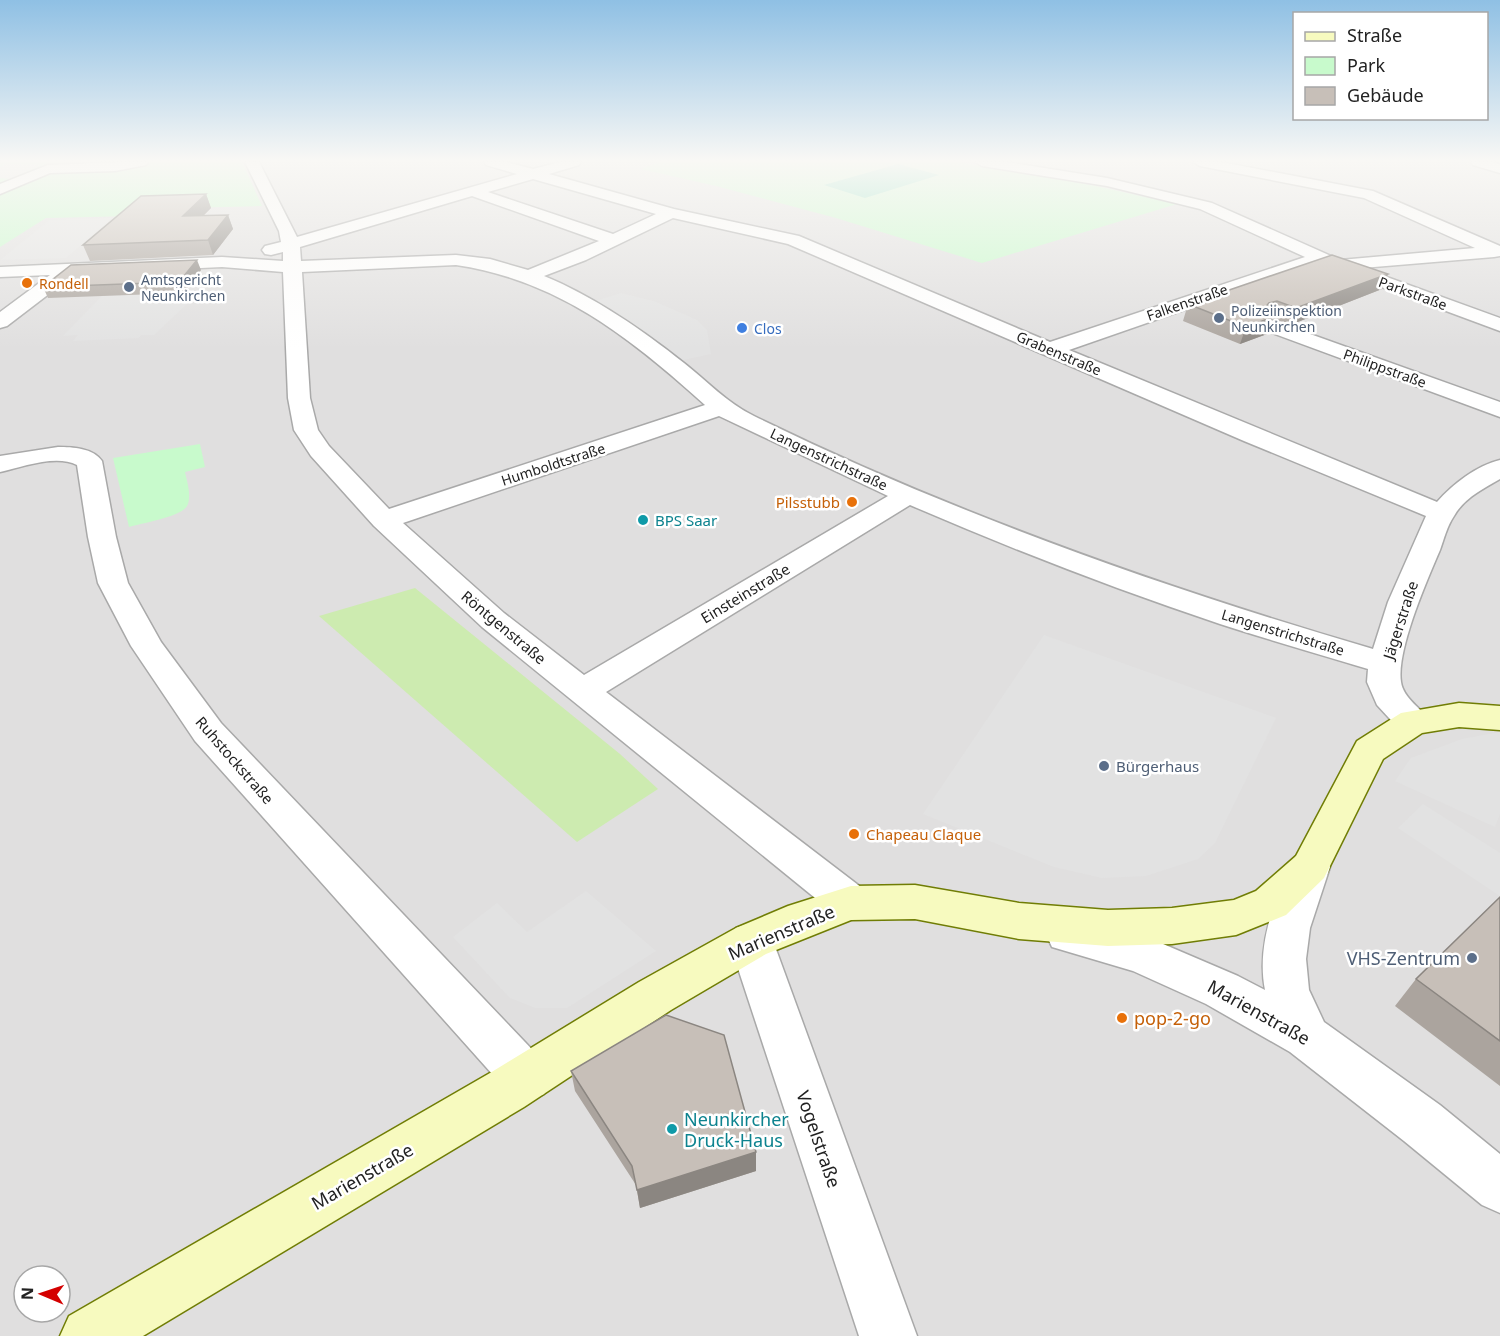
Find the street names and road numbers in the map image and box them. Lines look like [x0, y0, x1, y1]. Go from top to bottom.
street label: Parkstraße [1376, 272, 1450, 314]
street label: Falkenstraße [1144, 279, 1230, 325]
street label: Grabenstraße [1014, 327, 1104, 379]
street label: Philippstraße [1341, 344, 1429, 392]
street label: Langenstrichstraße [767, 423, 891, 495]
street label: Humboldtstraße [499, 438, 608, 490]
street label: Einsteinstraße [697, 559, 793, 627]
street label: Jägerstraße [1377, 578, 1422, 664]
street label: Röntgenstraße [457, 586, 551, 668]
street label: Langenstrichstraße [1219, 604, 1347, 660]
street label: Ruhstockstraße [192, 712, 278, 808]
street label: Marienstraße [724, 899, 838, 965]
street label: Marienstraße [1204, 974, 1314, 1050]
street label: Vogelstraße [791, 1087, 847, 1191]
street label: Marienstraße [307, 1137, 417, 1215]

